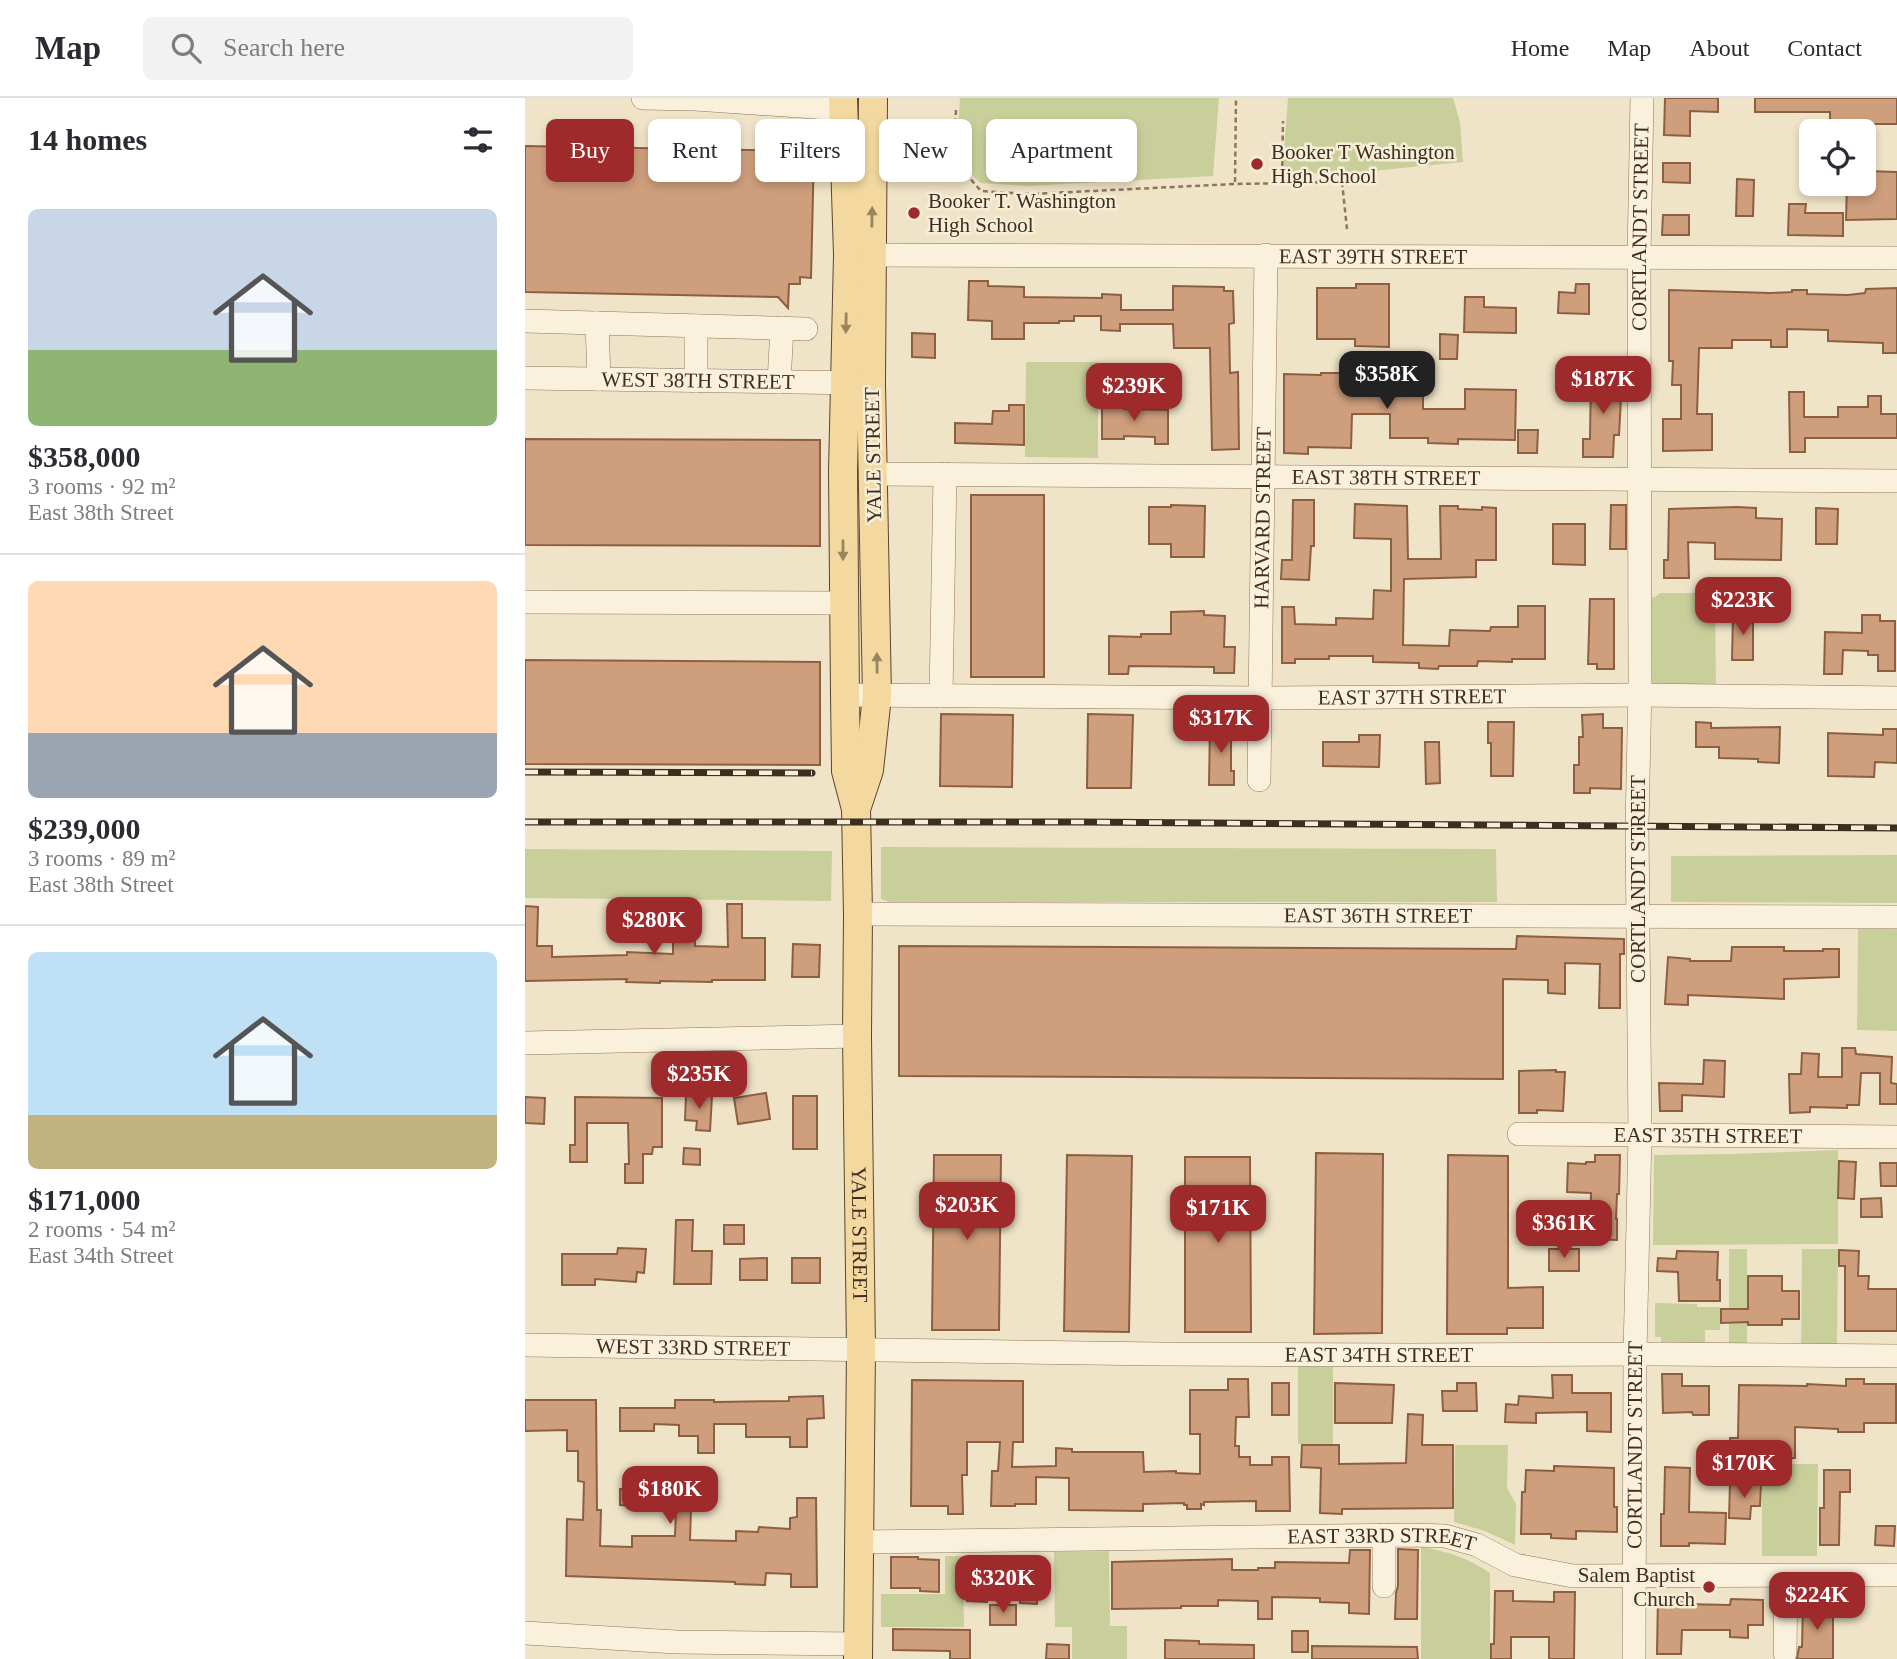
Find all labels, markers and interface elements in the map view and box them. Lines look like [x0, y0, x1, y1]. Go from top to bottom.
search box [143, 17, 633, 80]
icon: search [167, 29, 205, 67]
text: Map [35, 30, 101, 66]
text: Search here [223, 33, 345, 62]
text: Home [1511, 35, 1569, 61]
text: Map [1607, 35, 1651, 61]
text: About [1689, 35, 1749, 61]
text: Contact [1787, 35, 1862, 61]
chip: Buy [546, 119, 634, 182]
chip: Rent [648, 119, 741, 182]
chip: Filters [755, 119, 865, 182]
chip: New [879, 119, 972, 182]
chip: Apartment [986, 119, 1137, 182]
map controls [1799, 119, 1876, 196]
button: locate [1799, 119, 1876, 196]
icon: filters [459, 121, 497, 159]
text: 14 homes [28, 123, 147, 156]
street label: CORTLANDT STREET [1627, 123, 1654, 331]
place label: Booker T Washington High School [1271, 140, 1455, 188]
marker: Booker T Washington High School [1249, 156, 1265, 172]
place label: Booker T. Washington High School [928, 189, 1116, 237]
marker: Booker T. Washington High School [906, 205, 922, 221]
one-way arrow [866, 206, 878, 228]
street label: EAST 39TH STREET [1279, 244, 1468, 269]
icon: home [200, 255, 326, 381]
one-way arrow [841, 312, 852, 334]
pin: $358K [1338, 352, 1436, 411]
pin: $187K [1554, 356, 1652, 416]
text: $358K [1355, 361, 1419, 386]
pin: $239K [1085, 364, 1183, 423]
text: $187K [1571, 366, 1635, 391]
street label: WEST 38TH STREET [601, 367, 795, 394]
text: $239K [1102, 373, 1166, 398]
street label: YALE STREET [860, 387, 886, 523]
street label: HARVARD STREET [1249, 427, 1276, 609]
text: $358,000 [28, 440, 141, 473]
street label: EAST 38TH STREET [1292, 465, 1481, 490]
text: 3 rooms · 92 m² [28, 474, 175, 499]
text: East 38th Street [28, 500, 174, 525]
one-way arrow [837, 540, 849, 562]
pin: $223K [1694, 578, 1792, 637]
text: $223K [1711, 587, 1775, 612]
icon: home [200, 627, 326, 753]
one-way arrow [871, 652, 882, 674]
street label: EAST 37TH STREET [1318, 684, 1507, 710]
pin: $317K [1172, 696, 1270, 755]
text: $317K [1189, 705, 1253, 730]
street label: CORTLANDT STREET [1626, 775, 1650, 983]
text: $239,000 [28, 812, 141, 845]
text: 3 rooms · 89 m² [28, 846, 175, 871]
text: East 38th Street [28, 872, 174, 897]
pin: $280K [605, 898, 703, 957]
street label: EAST 36TH STREET [1284, 903, 1473, 928]
text: $280K [622, 907, 686, 932]
icon: home [200, 998, 326, 1124]
pin: $235K [650, 1052, 748, 1111]
text: $235K [667, 1061, 731, 1086]
street label: EAST 35TH STREET [1614, 1123, 1803, 1148]
street label: YALE STREET [847, 1166, 872, 1303]
pin: $203K [918, 1182, 1016, 1242]
text: $171,000 [28, 1183, 141, 1216]
pin: $171K [1169, 1186, 1267, 1245]
text: $203K [935, 1192, 999, 1217]
text: $171K [1186, 1195, 1250, 1220]
pin: $361K [1515, 1200, 1613, 1260]
text: $361K [1532, 1210, 1596, 1235]
text: 2 rooms · 54 m² [28, 1217, 175, 1242]
text: East 34th Street [28, 1243, 174, 1268]
street label: WEST 33RD STREET [596, 1334, 791, 1361]
street label: CORTLANDT STREET [1622, 1341, 1647, 1549]
street label: EAST 34TH STREET [1285, 1342, 1473, 1367]
pin: $170K [1695, 1440, 1793, 1500]
text: $170K [1712, 1450, 1776, 1475]
pin: $180K [621, 1466, 719, 1526]
text: $180K [638, 1476, 702, 1501]
street label: EAST 33RD STREET [1287, 1523, 1479, 1556]
pin: $320K [954, 1556, 1052, 1615]
place label: Salem Baptist Church [1578, 1563, 1695, 1611]
text: $320K [971, 1565, 1035, 1590]
pin: $224K [1768, 1572, 1866, 1632]
marker: Salem Baptist Church [1701, 1579, 1717, 1595]
text: $224K [1785, 1582, 1849, 1607]

